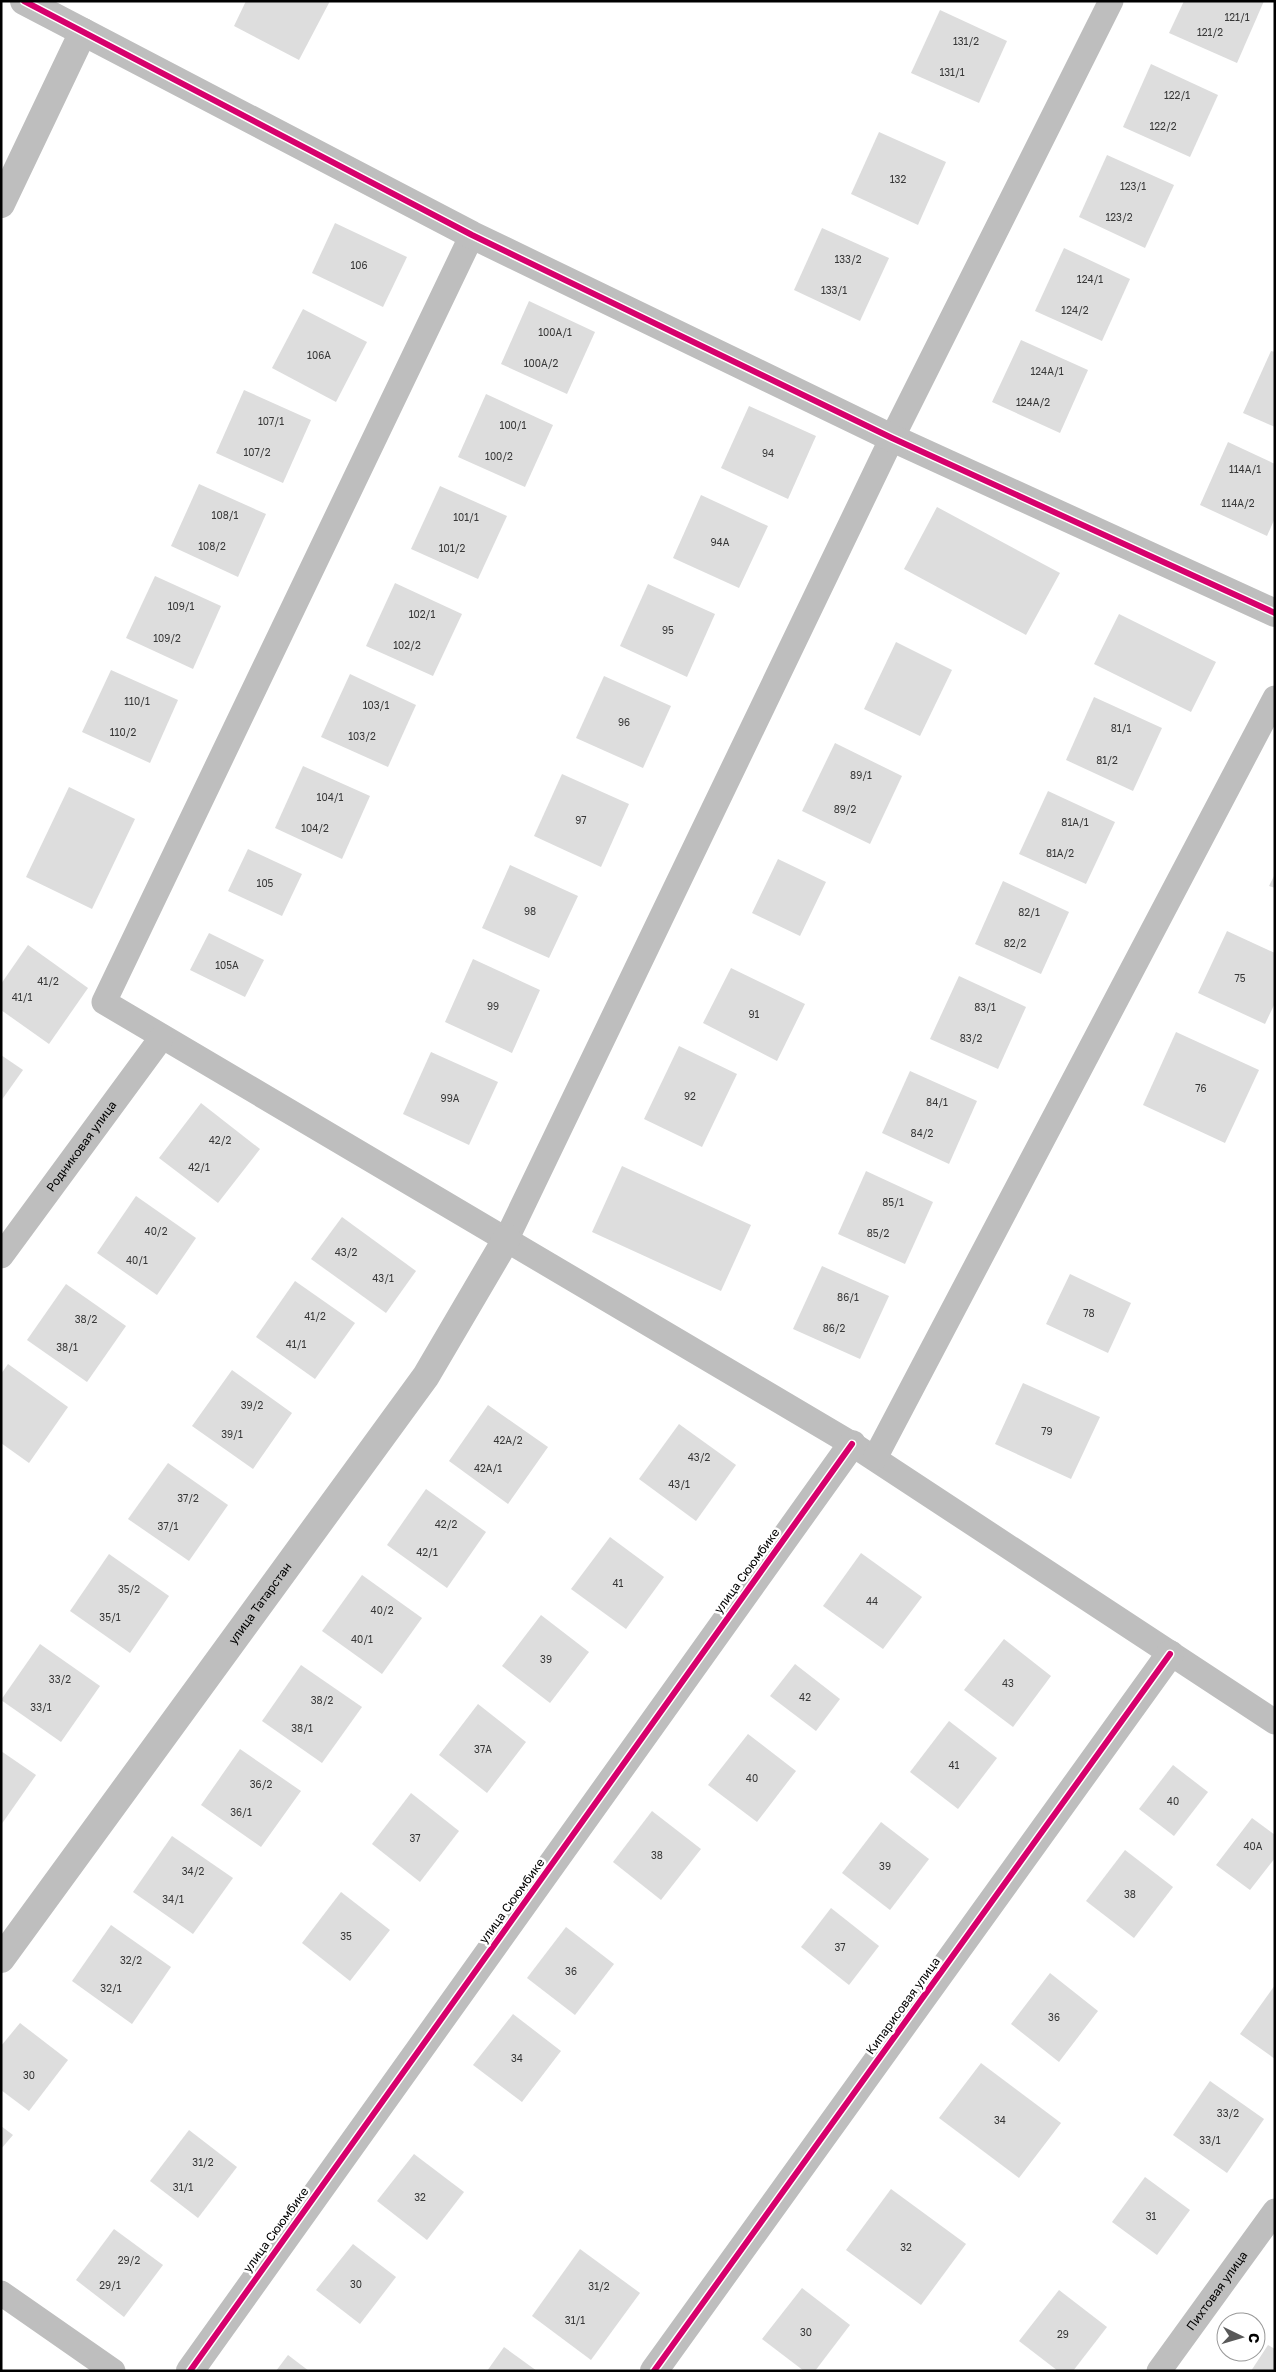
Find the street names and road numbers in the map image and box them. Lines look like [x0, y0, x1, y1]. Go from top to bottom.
street label: Родниковая улица [43, 1098, 120, 1195]
street label: улица Сююмбике [711, 1525, 783, 1616]
street label: улица Татарстан [225, 1559, 295, 1647]
street label: улица Сююмбике [476, 1855, 548, 1946]
street label: Кипарисовая улица [862, 1954, 943, 2057]
street label: улица Сююмбике [240, 2184, 312, 2275]
street label: Пихтовая улица [1183, 2248, 1251, 2333]

